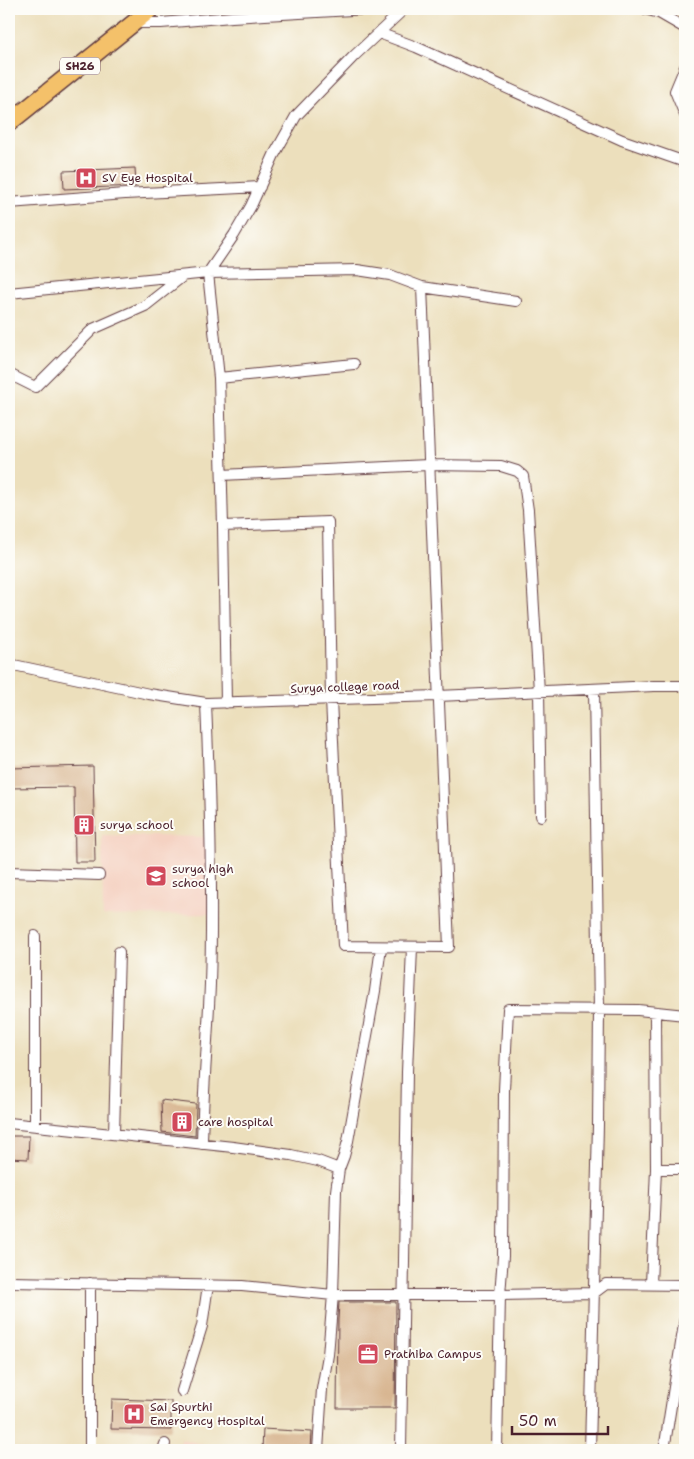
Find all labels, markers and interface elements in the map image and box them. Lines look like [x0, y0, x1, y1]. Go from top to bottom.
road number: SH26 [60, 58, 100, 74]
hospital icon: SV Eye Hospital [74, 166, 98, 190]
place label: SV Eye Hospital [102, 170, 193, 186]
street label: Surya college road [290, 677, 400, 697]
building icon: surya school [72, 813, 96, 837]
place label: surya school [100, 817, 174, 833]
place label: surya high school [172, 861, 234, 891]
school or university icon: surya high school [144, 864, 168, 888]
building icon: care hospital [170, 1110, 194, 1134]
place label: care hospital [198, 1114, 273, 1130]
office icon: Prathiba Campus [356, 1342, 380, 1366]
place label: Prathiba Campus [384, 1346, 482, 1362]
place label: Sai Spurthi Emergency Hospital [150, 1399, 265, 1429]
hospital icon: Sai Spurthi Emergency Hospital [122, 1402, 146, 1426]
scale bar [512, 1404, 608, 1436]
text: 50 m [519, 1411, 557, 1431]

